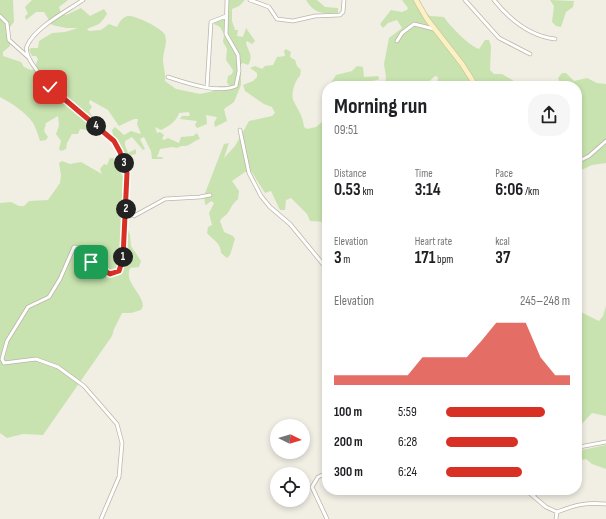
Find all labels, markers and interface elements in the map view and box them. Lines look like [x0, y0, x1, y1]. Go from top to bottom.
pin [33, 70, 67, 104]
icon: check [39, 76, 61, 98]
text: Morning run [334, 93, 427, 120]
button: share [528, 94, 570, 136]
pin: 4 [86, 116, 106, 136]
text: 4 [93, 119, 99, 132]
text: 09:51 [334, 122, 358, 138]
pin: 3 [114, 153, 134, 173]
text: 3 [122, 156, 126, 169]
text: Distance [334, 167, 366, 180]
text: Time [415, 167, 433, 180]
text: Pace [495, 167, 513, 180]
text: 0.53 [334, 180, 361, 200]
text: 3:14 [415, 180, 441, 200]
text: 6:06 [495, 180, 523, 200]
text: km [361, 185, 374, 198]
text: /km [523, 185, 539, 198]
pin: 2 [116, 199, 136, 219]
text: 2 [124, 202, 128, 215]
text: Elevation [334, 235, 368, 248]
text: Heart rate [415, 235, 452, 248]
text: kcal [495, 235, 510, 248]
pin [74, 245, 108, 279]
pin: 1 [113, 247, 133, 267]
text: 3 [334, 248, 342, 268]
text: 171 [415, 248, 435, 268]
text: 37 [495, 248, 510, 268]
text: 1 [121, 250, 125, 263]
icon: arrive [80, 251, 102, 273]
text: m [342, 253, 350, 266]
text: bpm [435, 253, 453, 266]
text: Elevation [334, 293, 374, 309]
text: 245–248 m [520, 293, 570, 309]
text: 100 m [334, 404, 362, 420]
text: 5:59 [398, 404, 417, 420]
north arrow [270, 419, 310, 459]
map controls [270, 419, 310, 507]
text: 200 m [334, 434, 363, 450]
text: 6:28 [398, 434, 417, 450]
text: 300 m [334, 464, 363, 480]
text: 6:24 [398, 464, 417, 480]
button: locate [270, 467, 310, 507]

